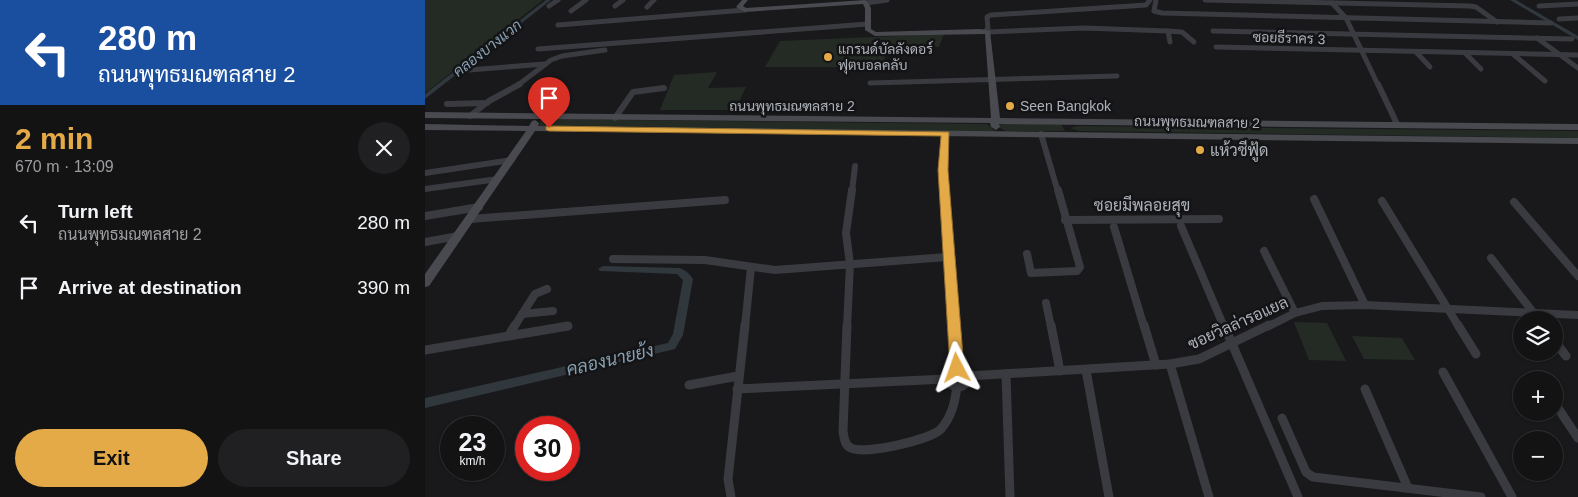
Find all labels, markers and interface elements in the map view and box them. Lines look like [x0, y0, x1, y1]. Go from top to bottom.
water label: คลองบางแวก [449, 16, 525, 80]
text: 280 m [98, 18, 197, 57]
icon: left [15, 20, 80, 85]
street label: ซอยธีราคร 3 [1252, 28, 1326, 47]
place label: แกรนด์บัลลังดอร์ ฟุตบอลคลับ [838, 40, 933, 75]
marker: แกรนด์บัลลังดอร์ ฟุตบอลคลับ [822, 51, 834, 63]
text: ถนนพุทธมณฑลสาย 2 [98, 62, 296, 87]
pin [528, 77, 570, 128]
icon: arrive [535, 84, 563, 112]
street label: ถนนพุทธมณฑลสาย 2 [729, 98, 855, 116]
place label: Seen Bangkok [1020, 98, 1112, 114]
marker: Seen Bangkok [1004, 100, 1016, 112]
street label: ถนนพุทธมณฑลสาย 2 [1134, 113, 1260, 133]
text: 2 min [15, 122, 93, 155]
button: close [358, 122, 410, 174]
place label: แห้วซีฟู้ด [1210, 139, 1268, 162]
marker: แห้วซีฟู้ด [1194, 144, 1206, 156]
text: 670 m · 13:09 [15, 158, 114, 175]
street label: ซอยมีพลอยสุข [1094, 194, 1190, 217]
text: Turn left [58, 201, 133, 222]
icon: left [15, 209, 43, 237]
text: 280 m [357, 212, 410, 233]
text: ถนนพุทธมณฑลสาย 2 [58, 226, 202, 243]
icon: arrive [15, 274, 43, 302]
text: Arrive at destination [58, 277, 242, 298]
text: 390 m [357, 277, 410, 298]
street label: ซอยวิลล่ารอแยล [1185, 291, 1291, 353]
map controls [1513, 311, 1563, 481]
button: layers [1513, 311, 1563, 361]
water label: คลองนายย้ง [564, 338, 656, 380]
position arrow [930, 341, 982, 393]
button: + [1513, 371, 1563, 421]
speed limit sign: 30 [515, 416, 580, 481]
text: 23 [459, 428, 486, 456]
button: Exit [15, 429, 208, 487]
button: Share [218, 429, 410, 487]
button: − [1513, 431, 1563, 481]
text: km/h [459, 454, 486, 468]

